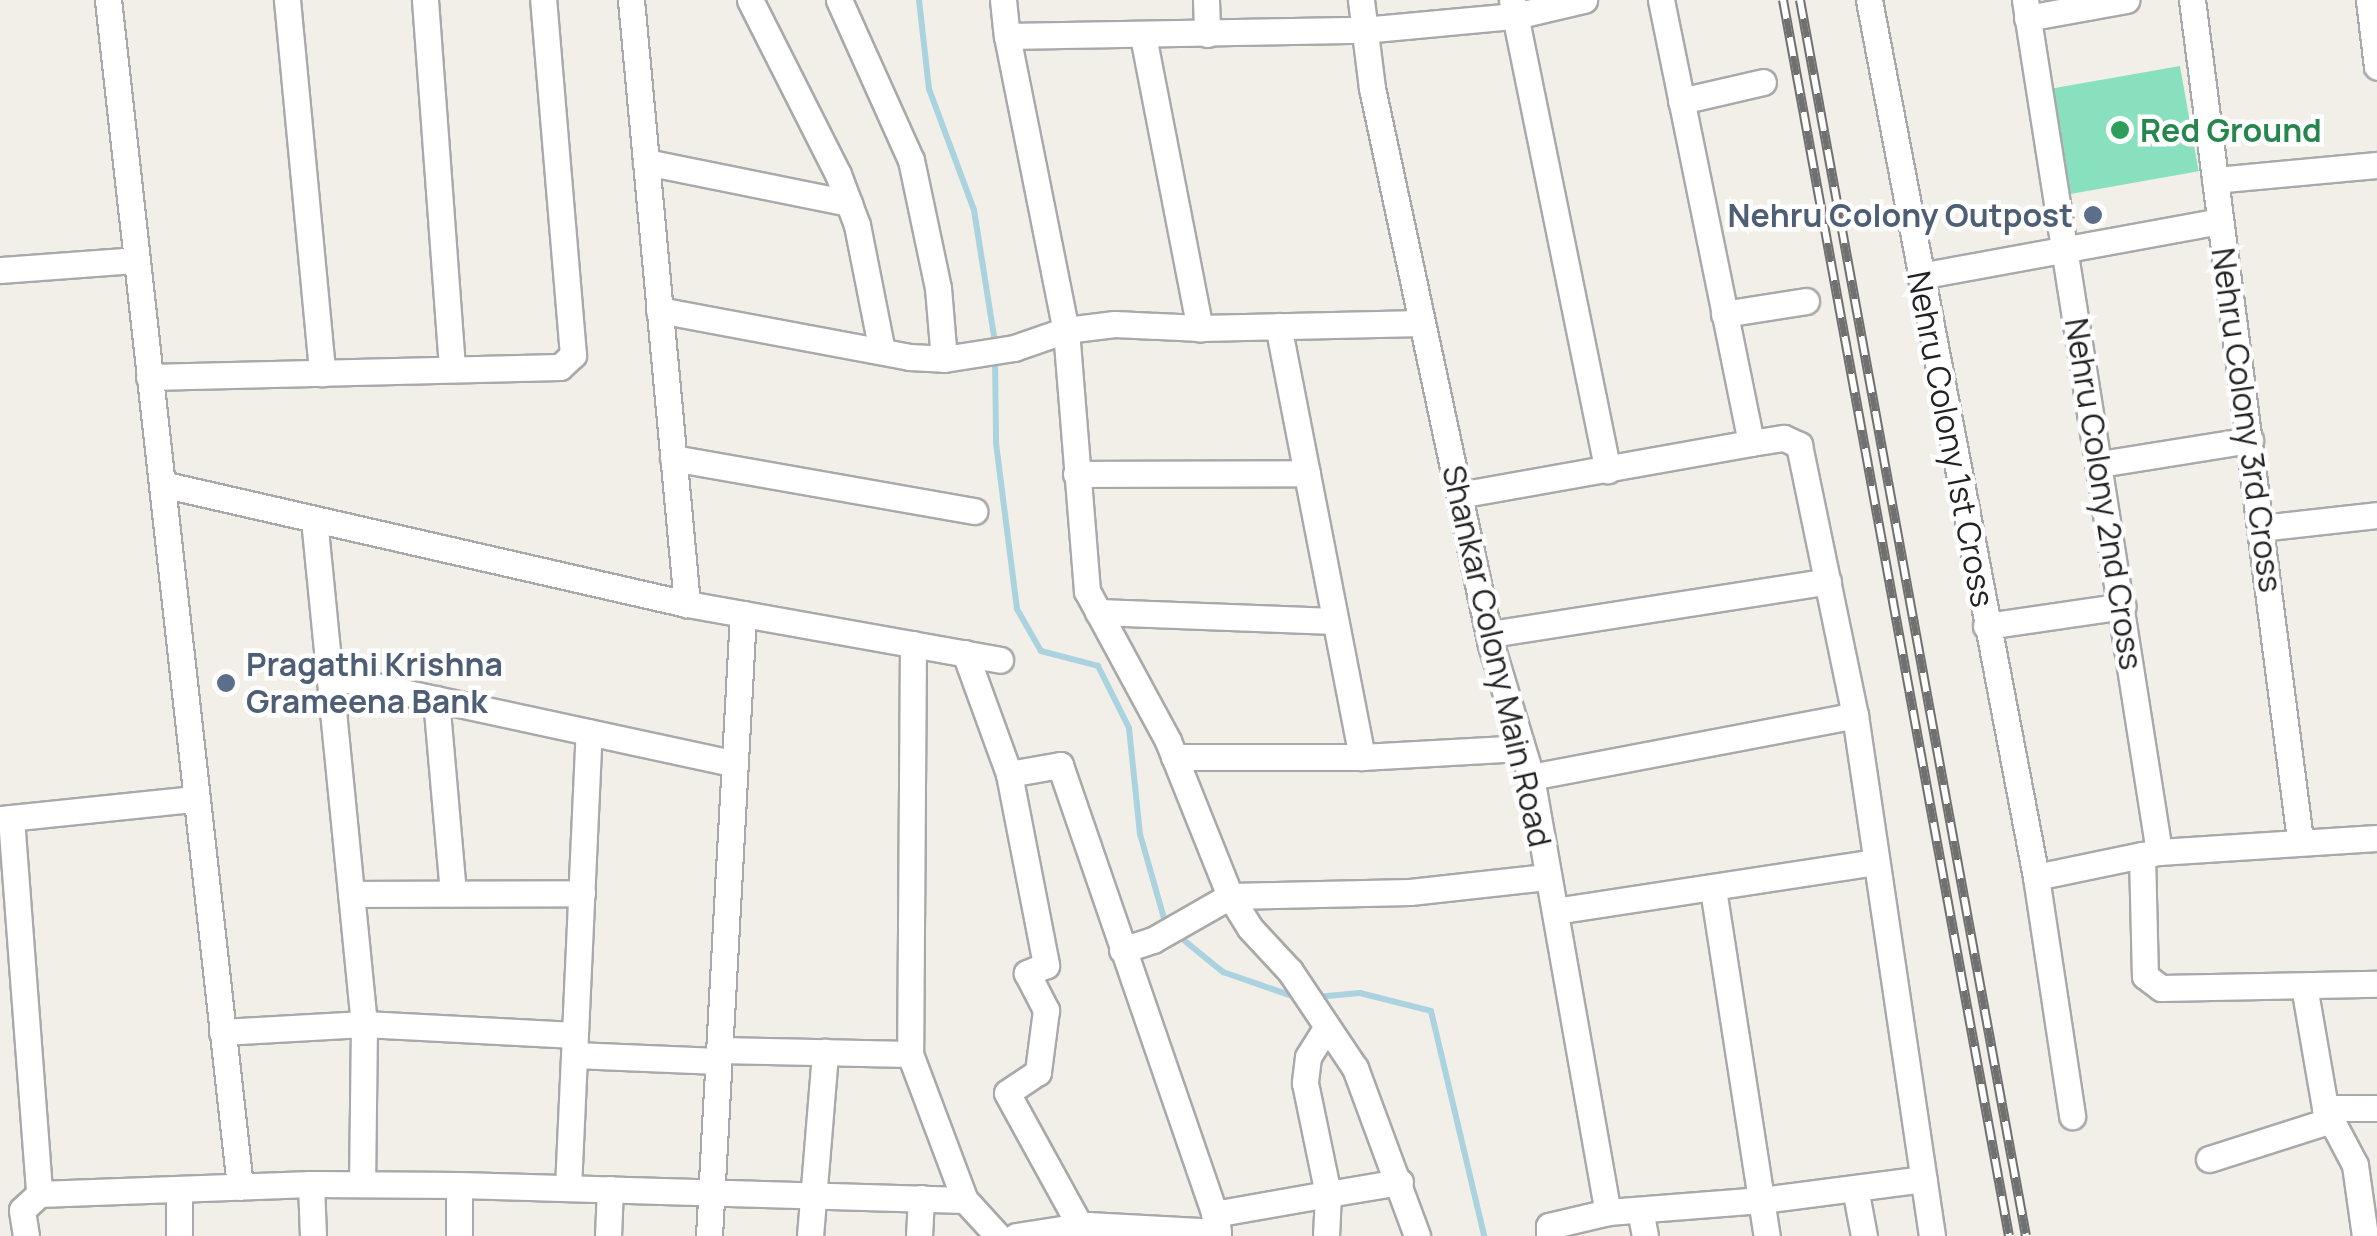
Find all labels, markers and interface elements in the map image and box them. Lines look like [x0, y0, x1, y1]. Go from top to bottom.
place label: Red Ground [2140, 111, 2322, 149]
marker: Red Ground [2109, 119, 2131, 141]
place label: Nehru Colony Outpost [1728, 196, 2073, 234]
marker: Nehru Colony Outpost [2082, 204, 2104, 226]
street label: Nehru Colony 3rd Cross [2204, 245, 2290, 595]
street label: Nehru Colony 1st Cross [1900, 268, 2002, 610]
street label: Nehru Colony 2nd Cross [2057, 315, 2151, 673]
street label: Shankar Colony Main Road [1434, 461, 1560, 851]
place label: Pragathi Krishna Grameena Bank [246, 646, 503, 721]
marker: Pragathi Krishna Grameena Bank [215, 672, 237, 694]

